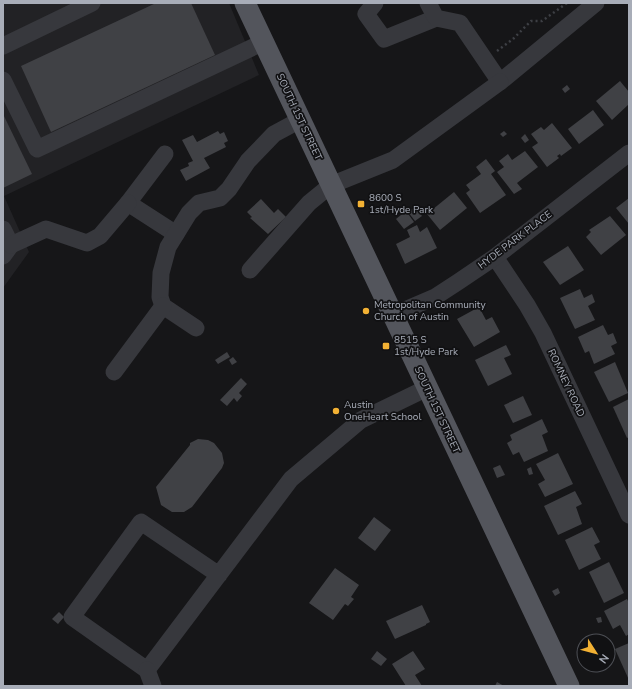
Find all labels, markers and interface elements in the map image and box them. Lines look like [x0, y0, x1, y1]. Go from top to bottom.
street label: SOUTH 1ST STREET [273, 71, 325, 163]
place label: 8600 S 1st/Hyde Park [369, 191, 434, 217]
marker: 8600 S 1st/Hyde Park [356, 199, 366, 209]
street label: HYDE PARK PLACE [475, 207, 555, 272]
place label: Metropolitan Community Church of Austin [374, 298, 486, 324]
marker: Metropolitan Community Church of Austin [361, 306, 371, 316]
place label: 8515 S 1st/Hyde Park [394, 333, 459, 359]
marker: 8515 S 1st/Hyde Park [381, 341, 391, 351]
street label: ROMNEY ROAD [544, 347, 588, 419]
street label: SOUTH 1ST STREET [411, 364, 463, 456]
place label: Austin OneHeart School [344, 398, 421, 424]
marker: Austin OneHeart School [331, 406, 341, 416]
north arrow [576, 633, 616, 673]
text: N [595, 651, 612, 666]

